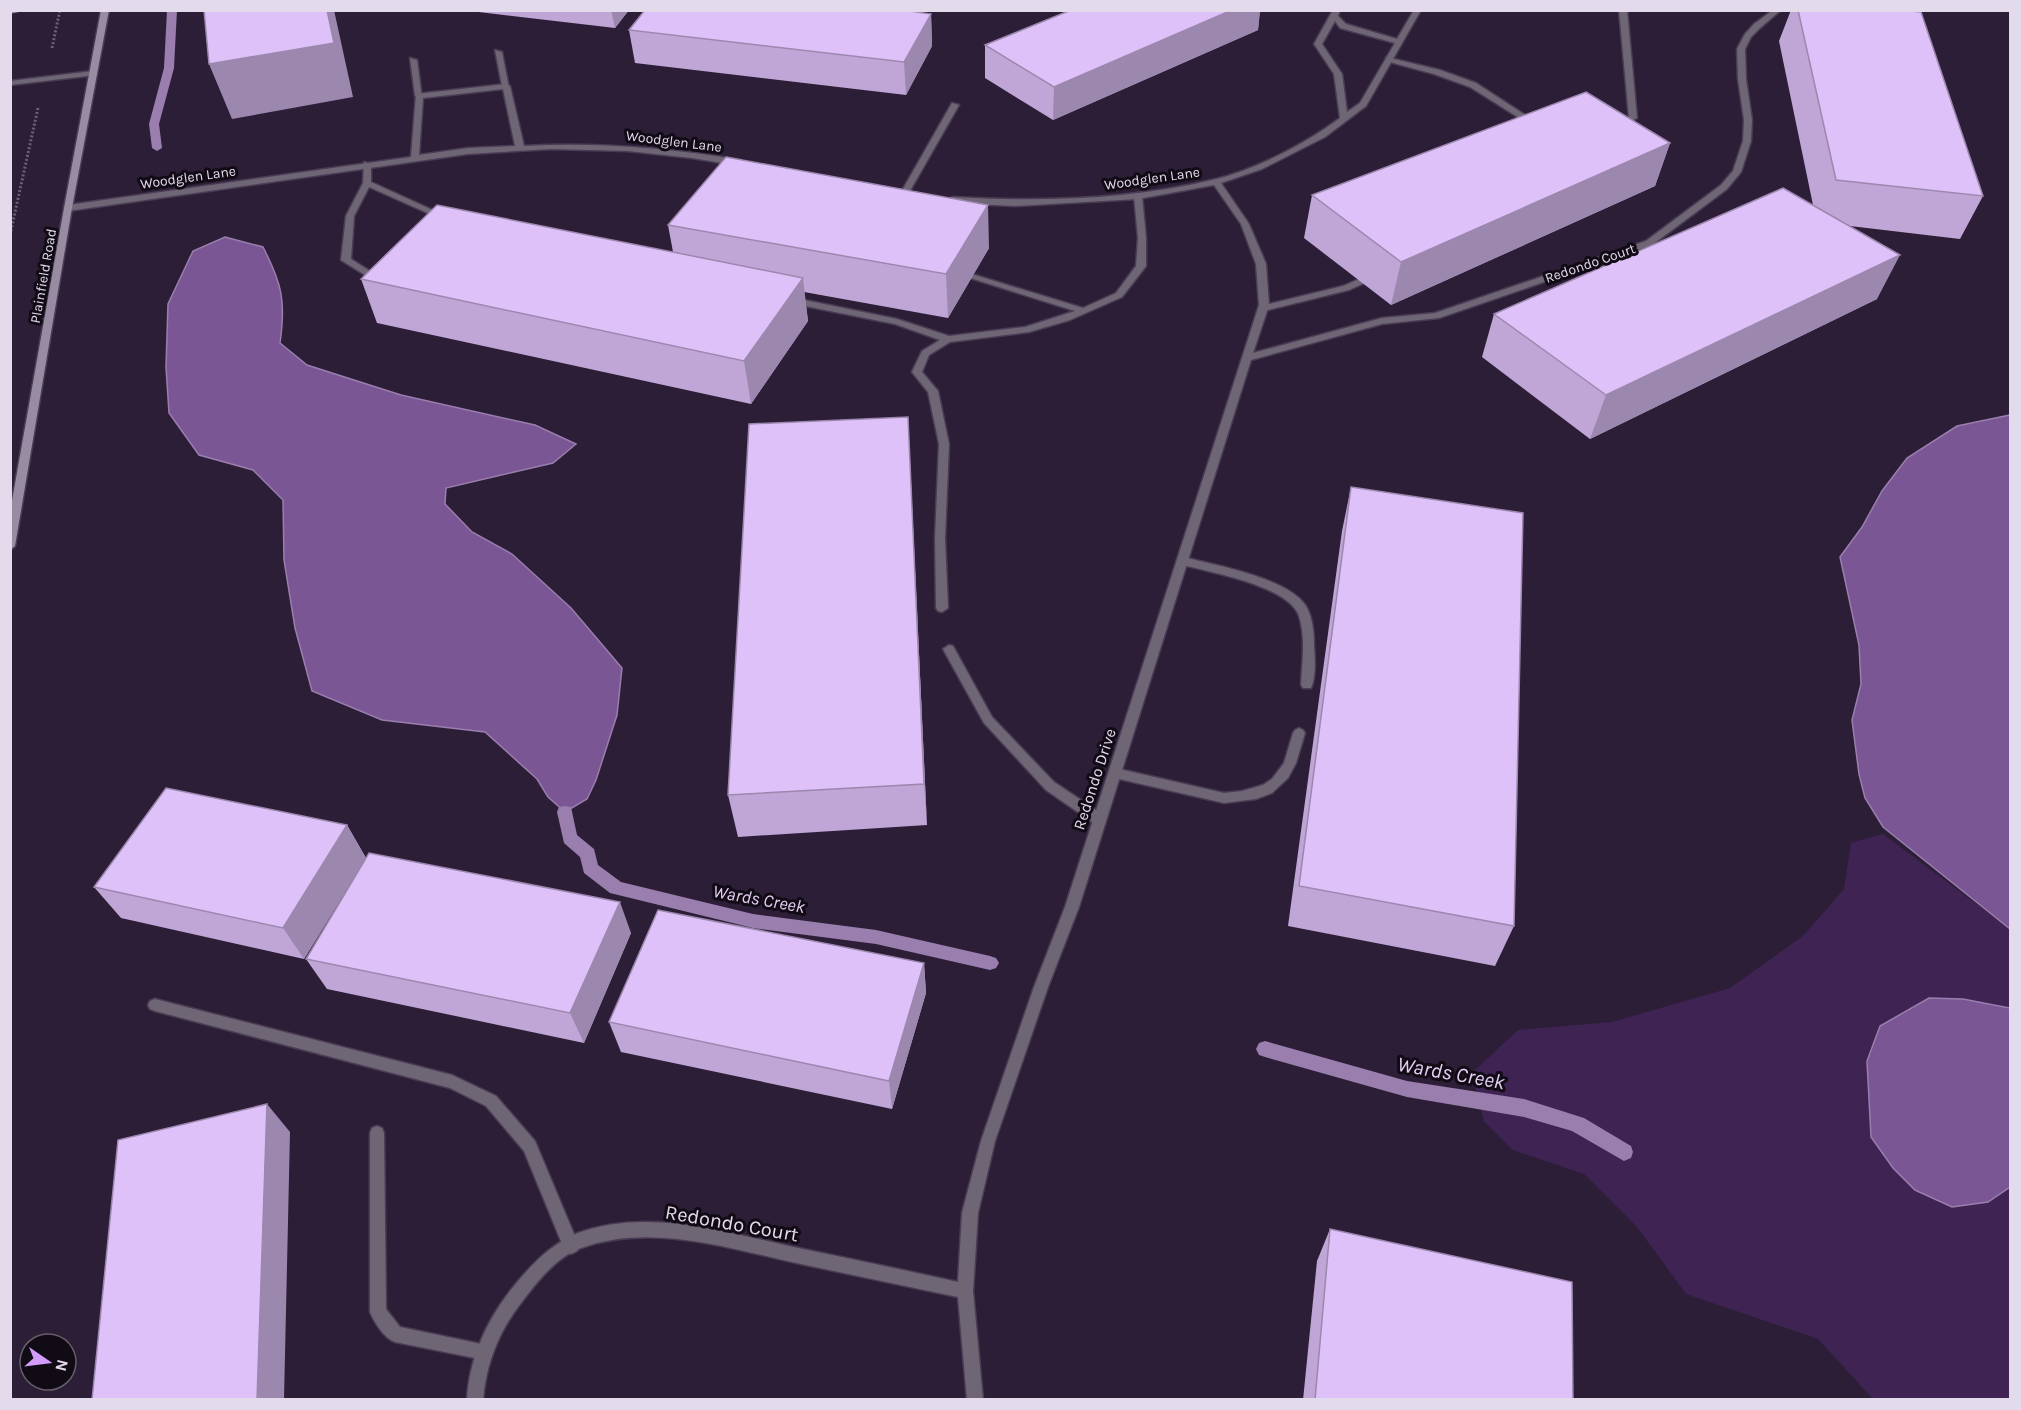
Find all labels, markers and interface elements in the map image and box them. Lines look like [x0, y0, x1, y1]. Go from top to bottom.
street label: Woodglen Lane [625, 127, 723, 156]
street label: Woodglen Lane [139, 162, 237, 193]
street label: Woodglen Lane [1103, 163, 1201, 194]
street label: Plainfield Road [27, 227, 60, 325]
street label: Redondo Court [1543, 240, 1638, 287]
street label: Redondo Drive [1069, 726, 1120, 832]
water label: Wards Creek [711, 880, 808, 918]
water label: Wards Creek [1395, 1052, 1507, 1094]
street label: Redondo Court [663, 1200, 801, 1247]
north arrow [18, 1332, 78, 1392]
text: N [51, 1358, 73, 1373]

